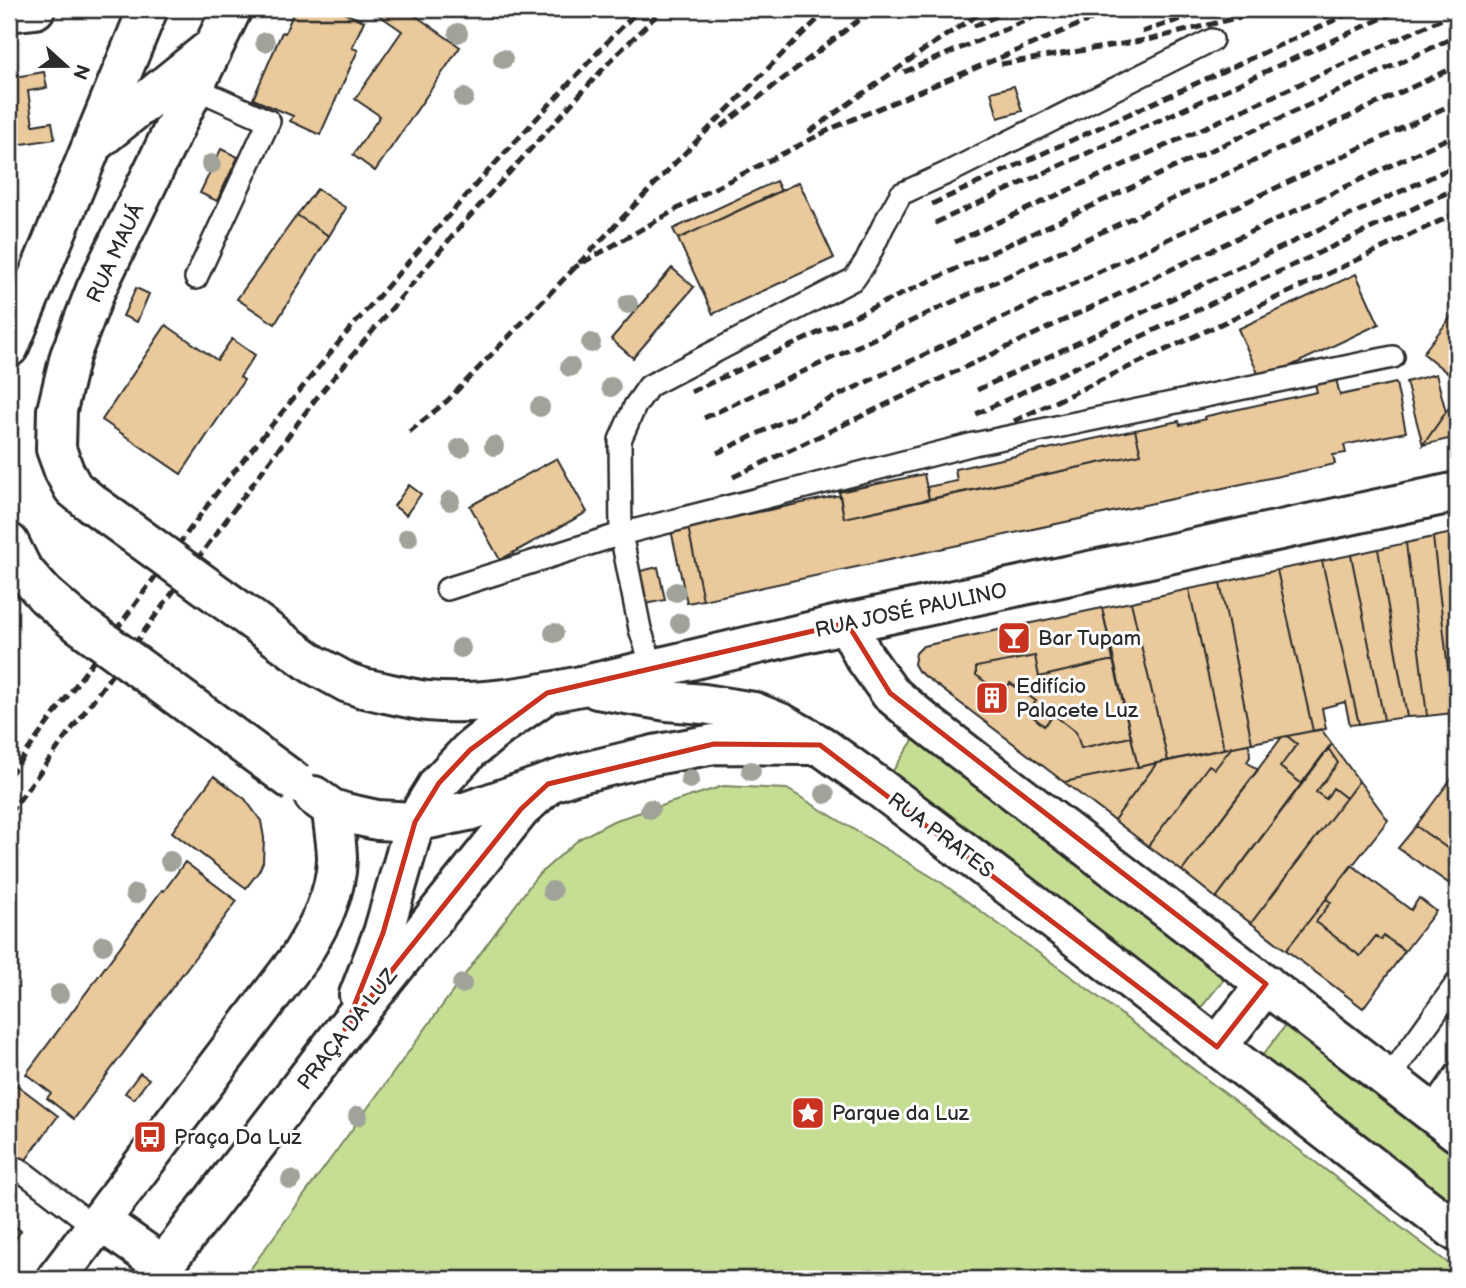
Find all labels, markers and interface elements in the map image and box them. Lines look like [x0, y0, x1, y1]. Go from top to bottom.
north arrow [32, 32, 102, 102]
text: N [67, 61, 94, 82]
street label: RUA MAUÁ [82, 200, 149, 307]
street label: RUA JOSÉ PAULINO [813, 578, 1009, 643]
bar icon: Bar Tupam [995, 619, 1033, 657]
place label: Bar Tupam [1038, 626, 1141, 651]
place label: Edifício Palacete Luz [1016, 674, 1139, 723]
building icon: Edifício Palacete Luz [973, 679, 1011, 717]
street label: RUA PRATES [883, 787, 999, 883]
street label: PRAÇA DA LUZ [292, 963, 403, 1095]
place icon: Parque da Luz [789, 1094, 827, 1132]
place label: Parque da Luz [832, 1101, 970, 1126]
bus stop icon: Praça Da Luz [131, 1118, 169, 1156]
place label: Praça Da Luz [174, 1125, 302, 1150]

